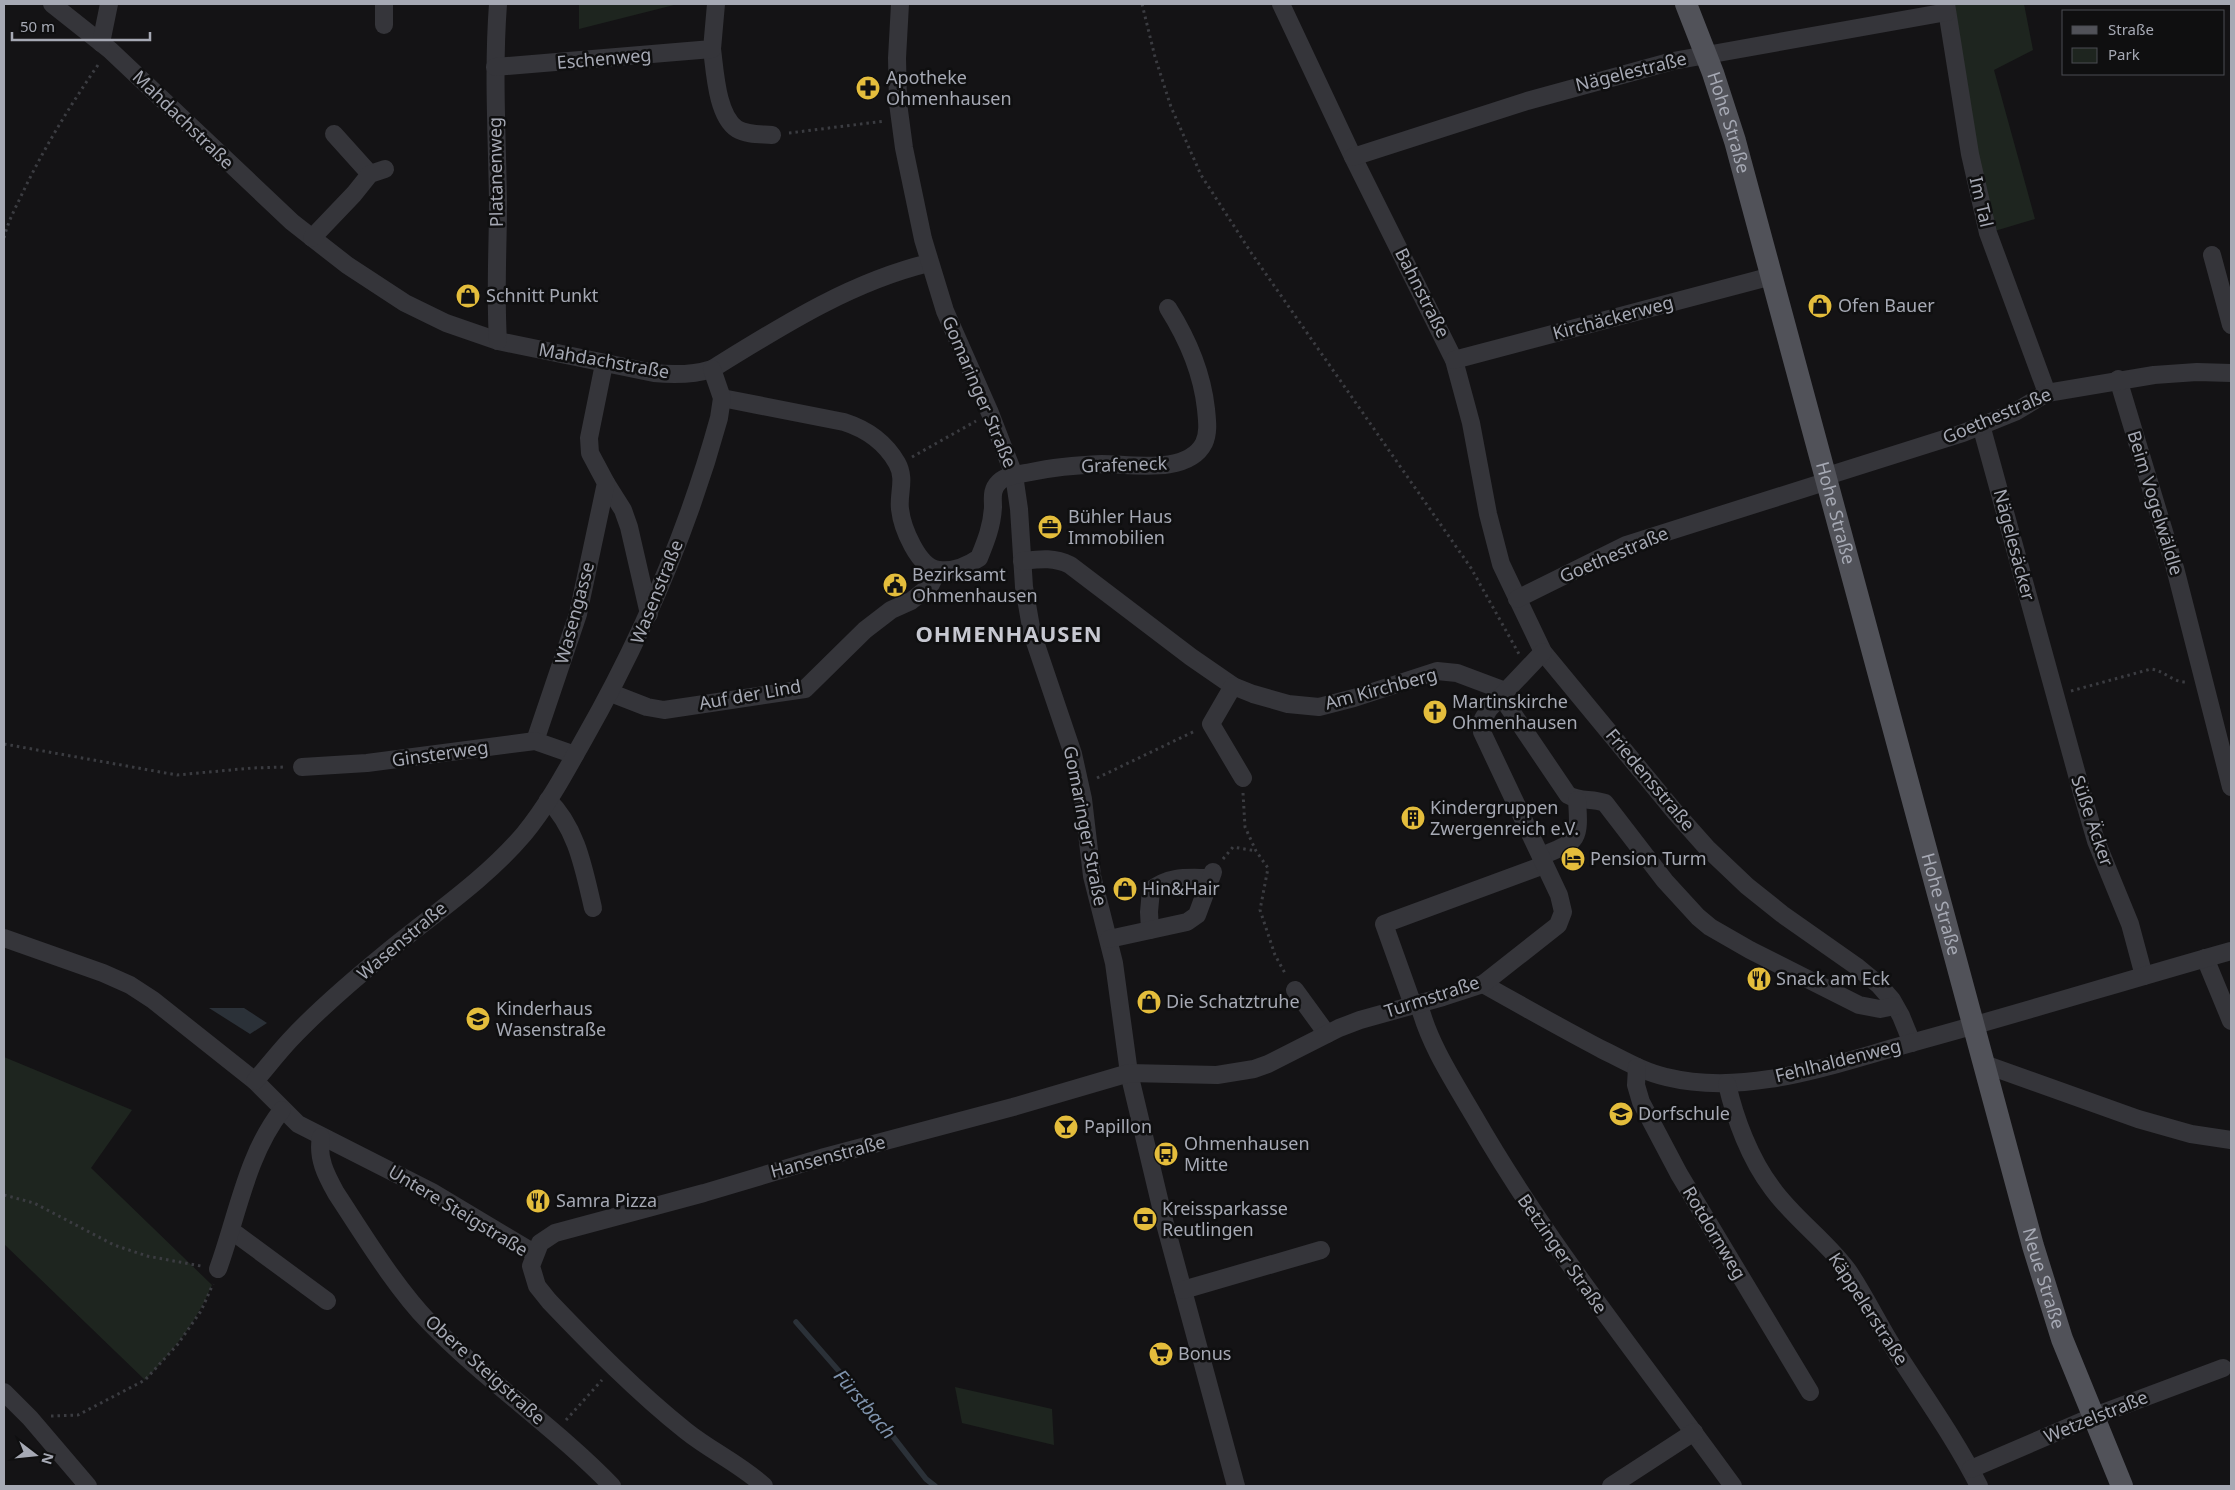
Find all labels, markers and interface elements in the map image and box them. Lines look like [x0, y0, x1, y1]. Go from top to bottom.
scale bar [12, 10, 150, 42]
legend [2062, 10, 2225, 75]
text: 50 m [20, 16, 55, 36]
text: Straße [2108, 19, 2154, 39]
street label: Eschenweg [556, 42, 652, 74]
text: Park [2108, 44, 2140, 64]
street label: Nägelestraße [1573, 46, 1689, 96]
street label: Mahdachstraße [128, 65, 240, 174]
place label: Apotheke Ohmenhausen [886, 65, 1012, 110]
street label: Hohe Straße [1702, 68, 1756, 176]
pharmacy icon: Apotheke Ohmenhausen [855, 75, 881, 101]
street label: Platanenweg [482, 117, 508, 227]
street label: Im Tal [1965, 174, 1999, 229]
street label: Bahnstraße [1390, 244, 1456, 342]
shop icon: Schnitt Punkt [455, 283, 481, 309]
place label: Schnitt Punkt [486, 283, 599, 307]
street label: Kirchäckerweg [1550, 289, 1676, 345]
shop icon: Ofen Bauer [1807, 293, 1833, 319]
place label: Ofen Bauer [1838, 293, 1935, 317]
street label: Gomaringer Straße [937, 312, 1023, 471]
street label: Mahdachstraße [537, 337, 671, 383]
street label: Goethestraße [1939, 381, 2055, 449]
street label: Beim Vogelwäldle [2123, 427, 2189, 578]
street label: Grafeneck [1080, 450, 1168, 477]
street label: Hohe Straße [1811, 459, 1862, 567]
street label: Nägelesäcker [1989, 486, 2042, 604]
place label: Bühler Haus Immobilien [1068, 504, 1172, 549]
office icon: Bühler Haus Immobilien [1037, 514, 1063, 540]
street label: Goethestraße [1556, 520, 1672, 588]
street label: Wasenstraße [624, 536, 688, 647]
street label: Wasengasse [549, 559, 599, 667]
place label: Bezirksamt Ohmenhausen [912, 562, 1038, 607]
public building icon: Bezirksamt Ohmenhausen [882, 572, 908, 598]
district label: OHMENHAUSEN [915, 618, 1103, 648]
street label: Am Kirchberg [1322, 662, 1439, 715]
street label: Auf der Lind [697, 673, 803, 715]
place label: Martinskirche Ohmenhausen [1452, 689, 1578, 734]
church icon: Martinskirche Ohmenhausen [1422, 699, 1448, 725]
street label: Friedensstraße [1601, 723, 1701, 835]
street label: Ginsterweg [390, 734, 490, 772]
street label: Gomaringer Straße [1059, 744, 1113, 908]
street label: Süße Äcker [2066, 772, 2120, 870]
place label: Kindergruppen Zwergenreich e.V. [1430, 795, 1579, 840]
building icon: Kindergruppen Zwergenreich e.V. [1400, 805, 1426, 831]
hotel icon: Pension Turm [1560, 846, 1586, 872]
place label: Pension Turm [1590, 846, 1707, 870]
street label: Hohe Straße [1916, 850, 1967, 958]
shop icon: Hin&Hair [1112, 876, 1138, 902]
place label: Hin&Hair [1142, 876, 1220, 900]
street label: Wasenstraße [351, 896, 451, 985]
restaurant icon: Snack am Eck [1746, 966, 1772, 992]
place label: Snack am Eck [1776, 966, 1890, 990]
street label: Turmstraße [1381, 969, 1482, 1023]
shop icon: Die Schatztruhe [1136, 989, 1162, 1015]
place label: Die Schatztruhe [1166, 989, 1300, 1013]
place label: Kinderhaus Wasenstraße [496, 996, 606, 1041]
school or university icon: Kinderhaus Wasenstraße [465, 1006, 491, 1032]
street label: Fehlhaldenweg [1772, 1033, 1903, 1087]
school or university icon: Dorfschule [1608, 1101, 1634, 1127]
place label: Dorfschule [1638, 1101, 1730, 1125]
bar icon: Papillon [1053, 1114, 1079, 1140]
place label: Papillon [1084, 1114, 1152, 1138]
street label: Hansenstraße [768, 1129, 888, 1183]
place label: Ohmenhausen Mitte [1184, 1131, 1310, 1176]
bus stop icon: Ohmenhausen Mitte [1153, 1141, 1179, 1167]
street label: Untere Steigstraße [384, 1159, 533, 1261]
street label: Rotdornweg [1678, 1182, 1752, 1283]
restaurant icon: Samra Pizza [525, 1188, 551, 1214]
place label: Samra Pizza [556, 1188, 657, 1212]
street label: Betzinger Straße [1513, 1189, 1613, 1318]
place label: Kreissparkasse Reutlingen [1162, 1196, 1288, 1241]
bank icon: Kreissparkasse Reutlingen [1132, 1206, 1158, 1232]
street label: Neue Straße [2018, 1225, 2071, 1332]
street label: Käppelerstraße [1823, 1248, 1914, 1369]
street label: Obere Steigstraße [421, 1309, 551, 1429]
supermarket icon: Bonus [1148, 1341, 1174, 1367]
place label: Bonus [1178, 1341, 1231, 1365]
water label: Fürstbach [828, 1364, 902, 1444]
street label: Wetzelstraße [2040, 1384, 2151, 1448]
north arrow [10, 1430, 60, 1480]
text: N [37, 1451, 59, 1467]

